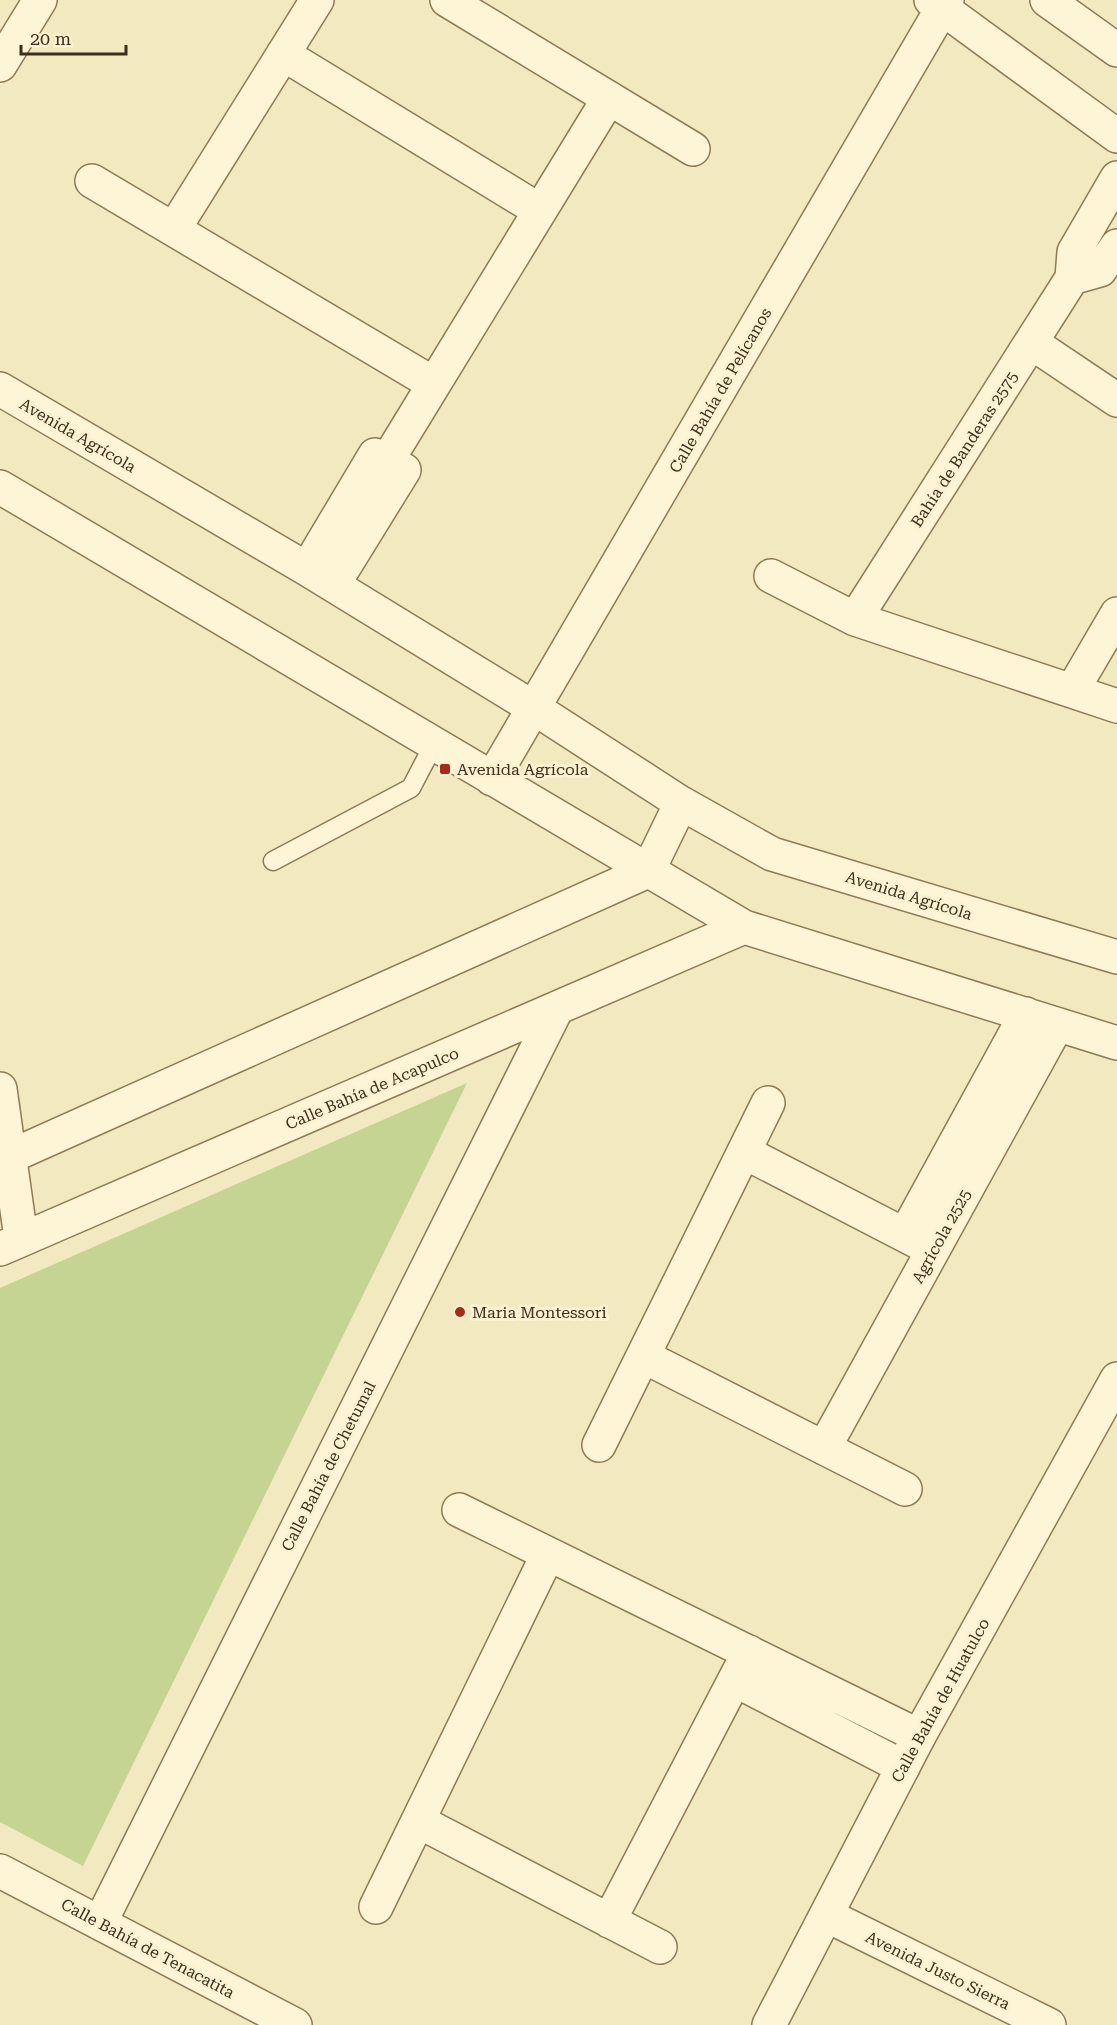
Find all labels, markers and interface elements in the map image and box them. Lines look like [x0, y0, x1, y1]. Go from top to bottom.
scale bar [21, 18, 126, 56]
text: 20 m [30, 28, 71, 49]
street label: Calle Bahía de Pelícanos [665, 304, 776, 476]
street label: Bahía de Banderas 2575 [907, 368, 1022, 531]
street label: Avenida Agrícola [16, 394, 140, 477]
place label: Avenida Agrícola [457, 760, 589, 779]
marker: Avenida Agrícola [438, 762, 452, 776]
street label: Avenida Agrícola [843, 867, 975, 924]
street label: Calle Bahía de Acapulco [283, 1043, 462, 1134]
street label: Agrícola 2525 [908, 1186, 975, 1286]
place label: Maria Montessori [472, 1303, 607, 1322]
marker: Maria Montessori [453, 1305, 467, 1319]
street label: Calle Bahía de Chetumal [277, 1378, 380, 1554]
street label: Calle Bahía de Huatulco [887, 1615, 994, 1786]
street label: Calle Bahía de Tenacatita [58, 1895, 238, 2002]
street label: Avenida Justo Sierra [862, 1927, 1013, 2014]

